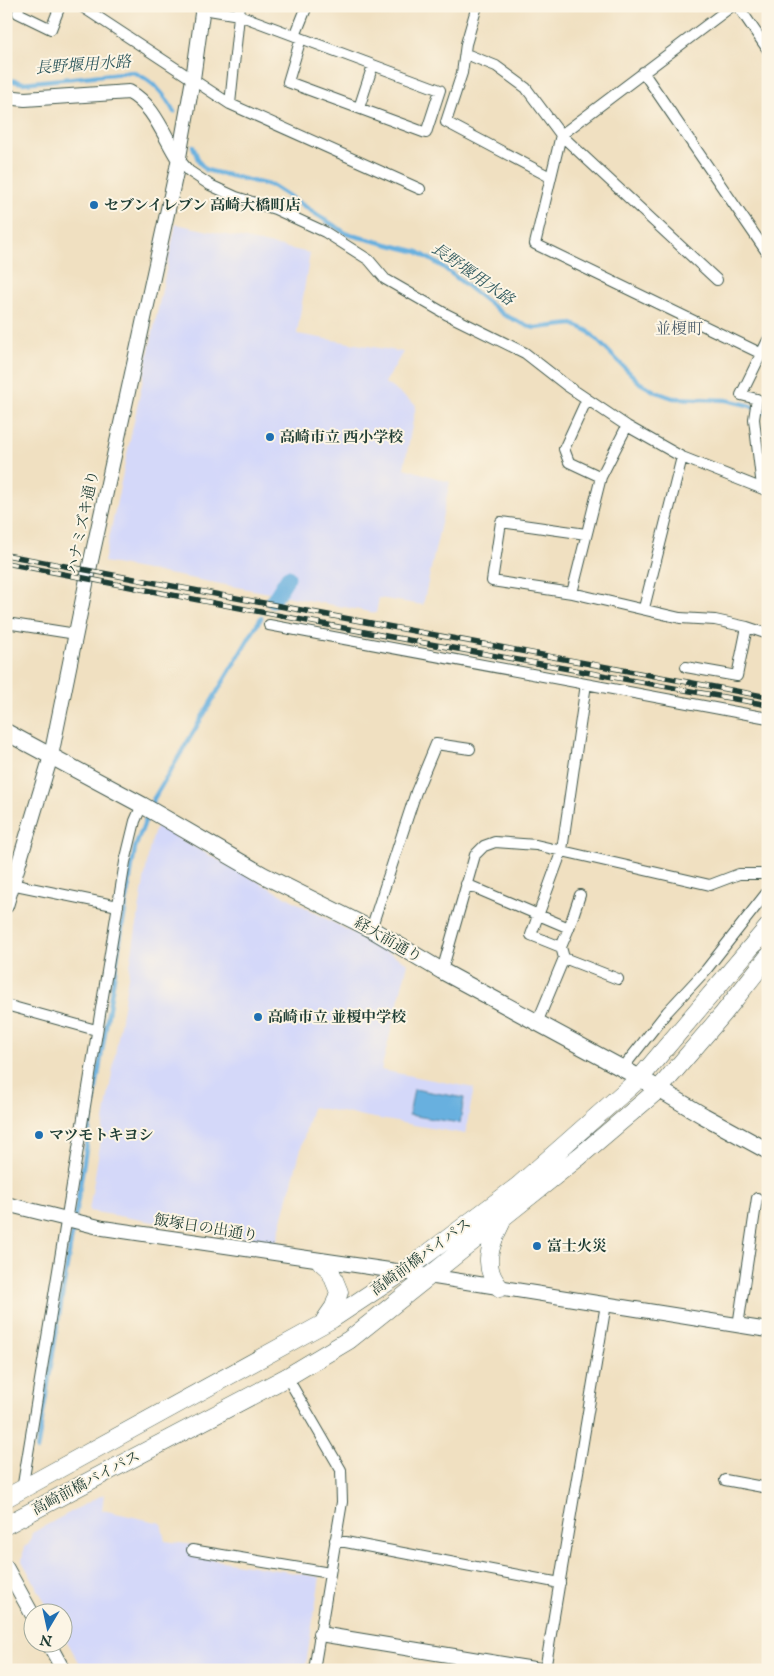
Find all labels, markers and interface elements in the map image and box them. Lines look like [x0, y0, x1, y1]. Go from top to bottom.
water label: 長野堰用水路 [34, 53, 133, 79]
place label: セブンイレブン 高崎大橋町店 [104, 196, 300, 215]
marker: セブンイレブン 高崎大橋町店 [88, 199, 100, 211]
water label: 長野堰用水路 [427, 239, 518, 311]
district label: 並榎町 [655, 320, 703, 340]
place label: 高崎市立 西小学校 [280, 428, 403, 447]
marker: 高崎市立 西小学校 [264, 431, 276, 443]
street label: ハナミズキ通り [63, 469, 103, 575]
street label: 経大前通り [351, 913, 425, 967]
place label: 高崎市立 並榎中学校 [268, 1008, 406, 1027]
marker: 高崎市立 並榎中学校 [252, 1011, 264, 1023]
place label: マツモトキヨシ [49, 1126, 154, 1145]
marker: マツモトキヨシ [33, 1129, 45, 1141]
street label: 飯塚日の出通り [153, 1210, 259, 1246]
street label: 高崎前橋バイパス [367, 1214, 475, 1300]
place label: 富士火災 [547, 1237, 607, 1256]
marker: 富士火災 [531, 1240, 543, 1252]
street label: 高崎前橋バイパス [29, 1447, 143, 1519]
north arrow [22, 1604, 72, 1654]
text: N [39, 1630, 55, 1650]

